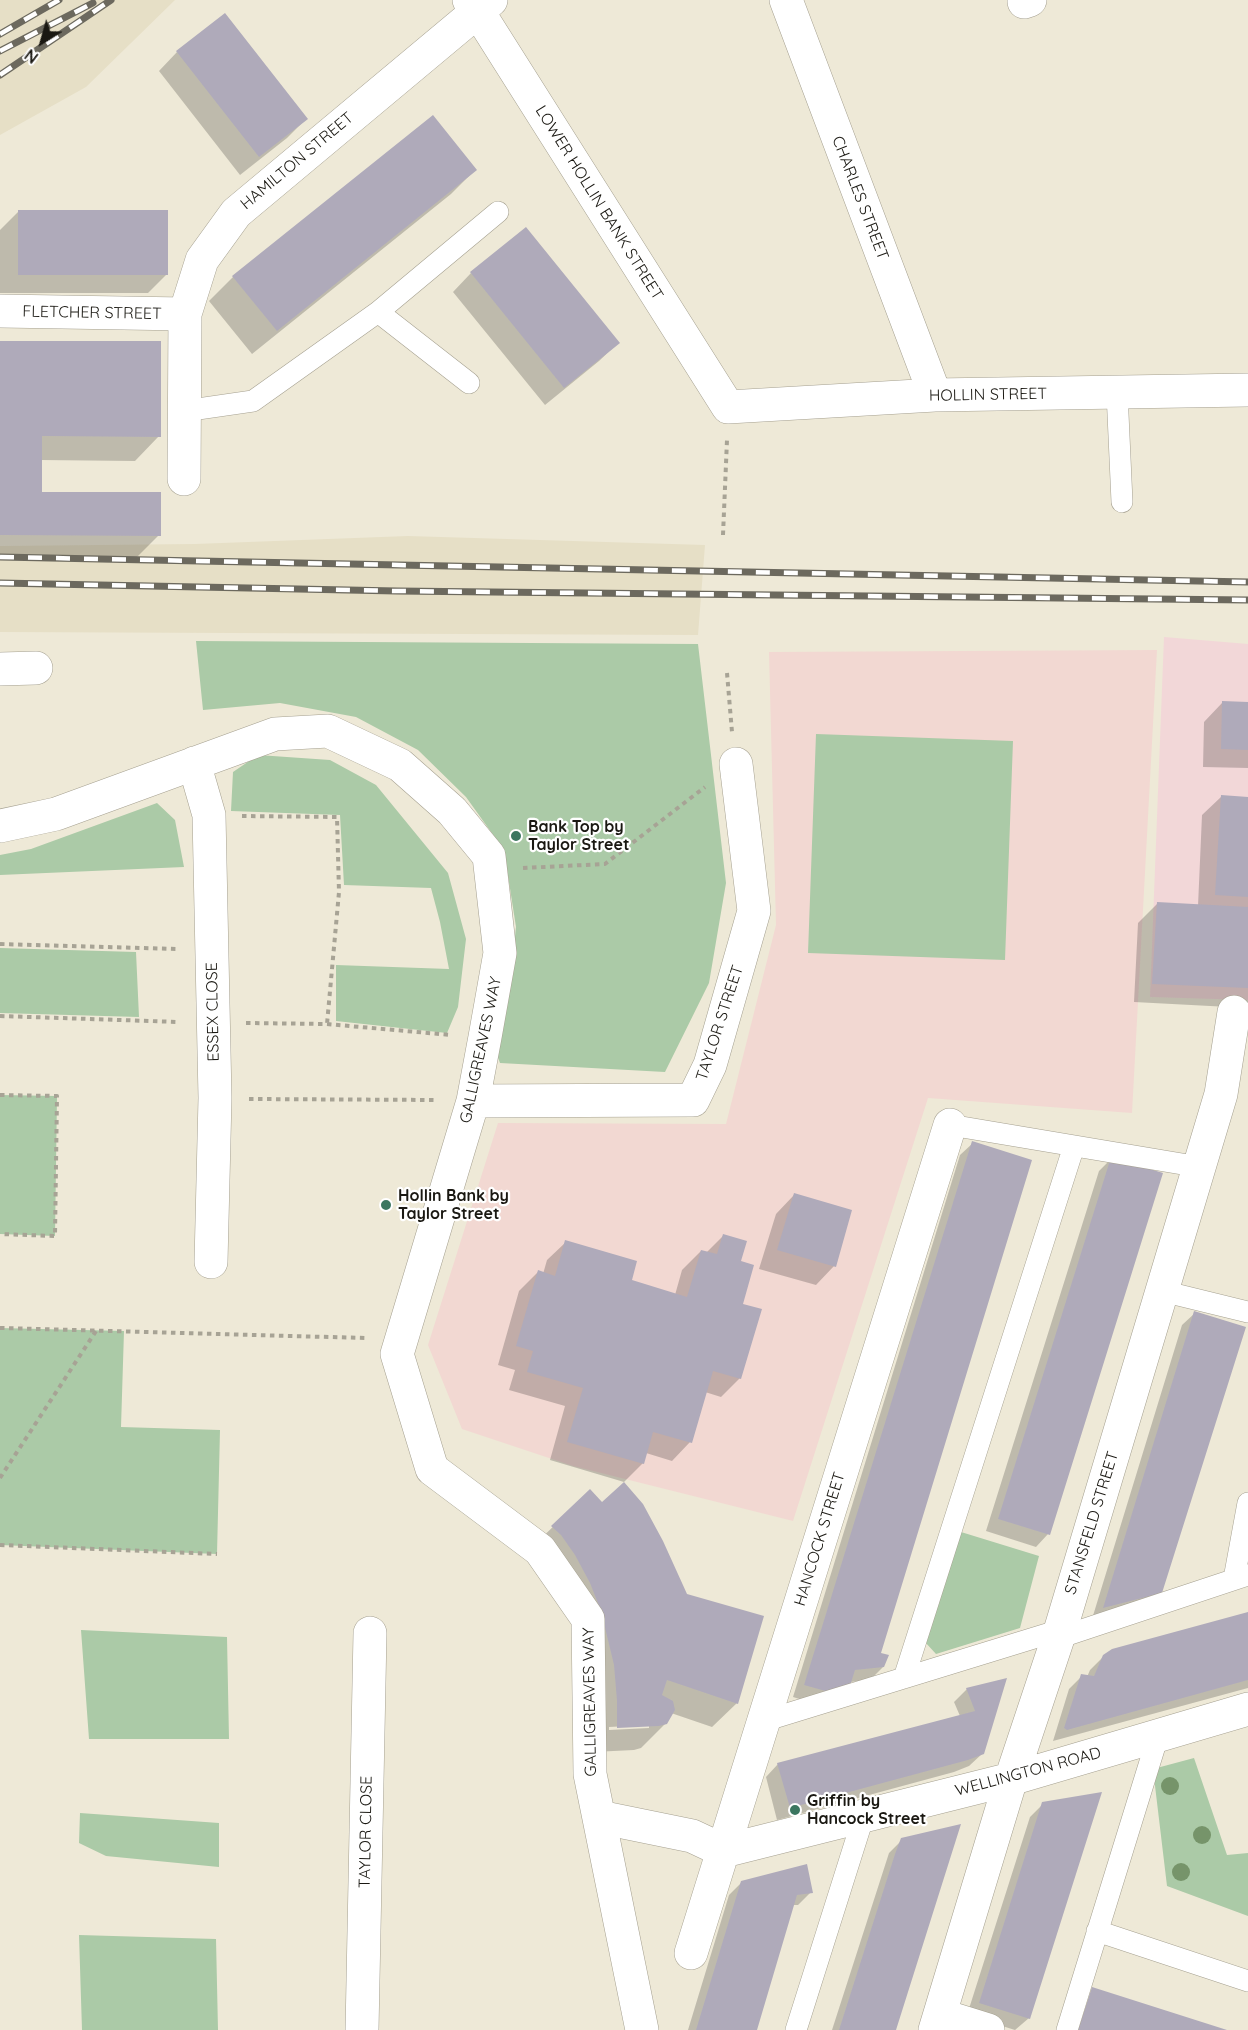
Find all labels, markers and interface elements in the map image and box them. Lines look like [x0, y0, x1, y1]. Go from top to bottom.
north arrow [12, 12, 72, 72]
text: N [20, 45, 42, 68]
street label: LOWER HOLLIN BANK STREET [531, 102, 667, 304]
street label: HAMILTON STREET [237, 108, 357, 214]
street label: CHARLES STREET [828, 133, 892, 263]
street label: FLETCHER STREET [22, 302, 162, 324]
street label: HOLLIN STREET [929, 384, 1047, 406]
place label: Bank Top by Taylor Street [528, 817, 630, 855]
marker: Bank Top by Taylor Street [509, 829, 523, 843]
street label: ESSEX CLOSE [203, 962, 223, 1062]
street label: TAYLOR STREET [692, 963, 748, 1083]
street label: GALLIGREAVES WAY [456, 975, 506, 1125]
place label: Hollin Bank by Taylor Street [398, 1186, 509, 1224]
marker: Hollin Bank by Taylor Street [379, 1198, 393, 1212]
street label: STANSFELD STREET [1061, 1449, 1123, 1597]
street label: HANCOCK STREET [790, 1470, 850, 1608]
street label: GALLIGREAVES WAY [579, 1627, 601, 1777]
street label: WELLINGTON ROAD [953, 1743, 1103, 1801]
street label: TAYLOR CLOSE [355, 1776, 377, 1888]
place label: Griffin by Hancock Street [807, 1791, 926, 1829]
marker: Griffin by Hancock Street [788, 1803, 802, 1817]

